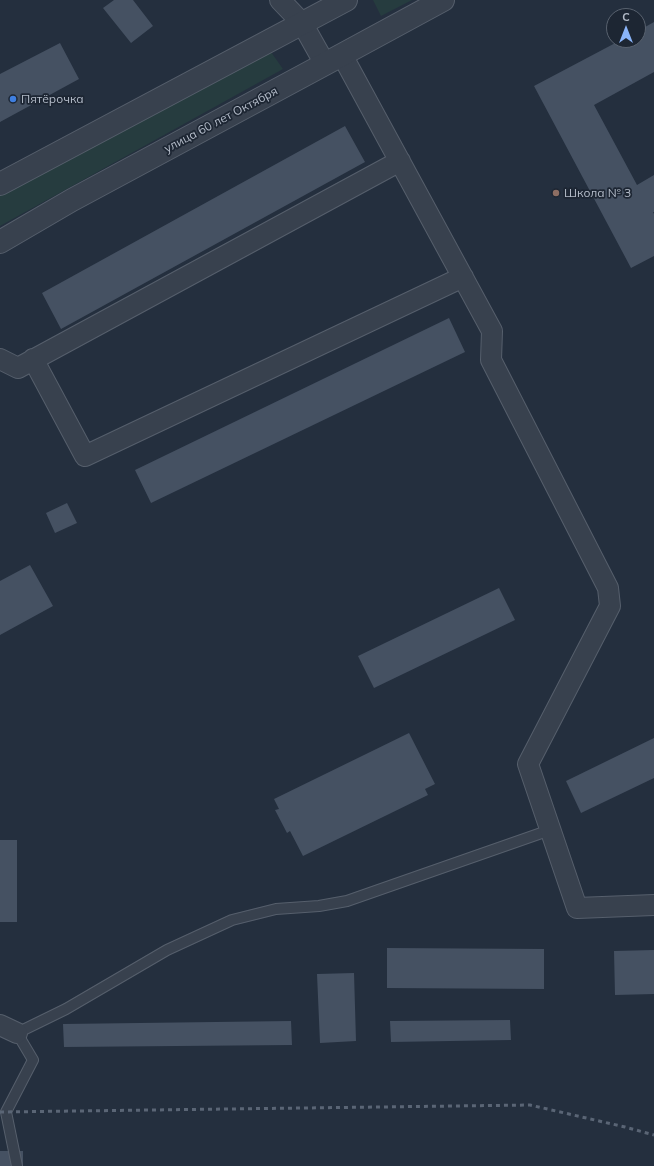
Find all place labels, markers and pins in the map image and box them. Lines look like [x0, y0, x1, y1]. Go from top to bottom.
place label: Пятёрочка [21, 92, 84, 106]
marker: Пятёрочка [8, 94, 18, 104]
place label: Школа № 3 [564, 186, 631, 200]
marker: Школа № 3 [551, 188, 561, 198]

